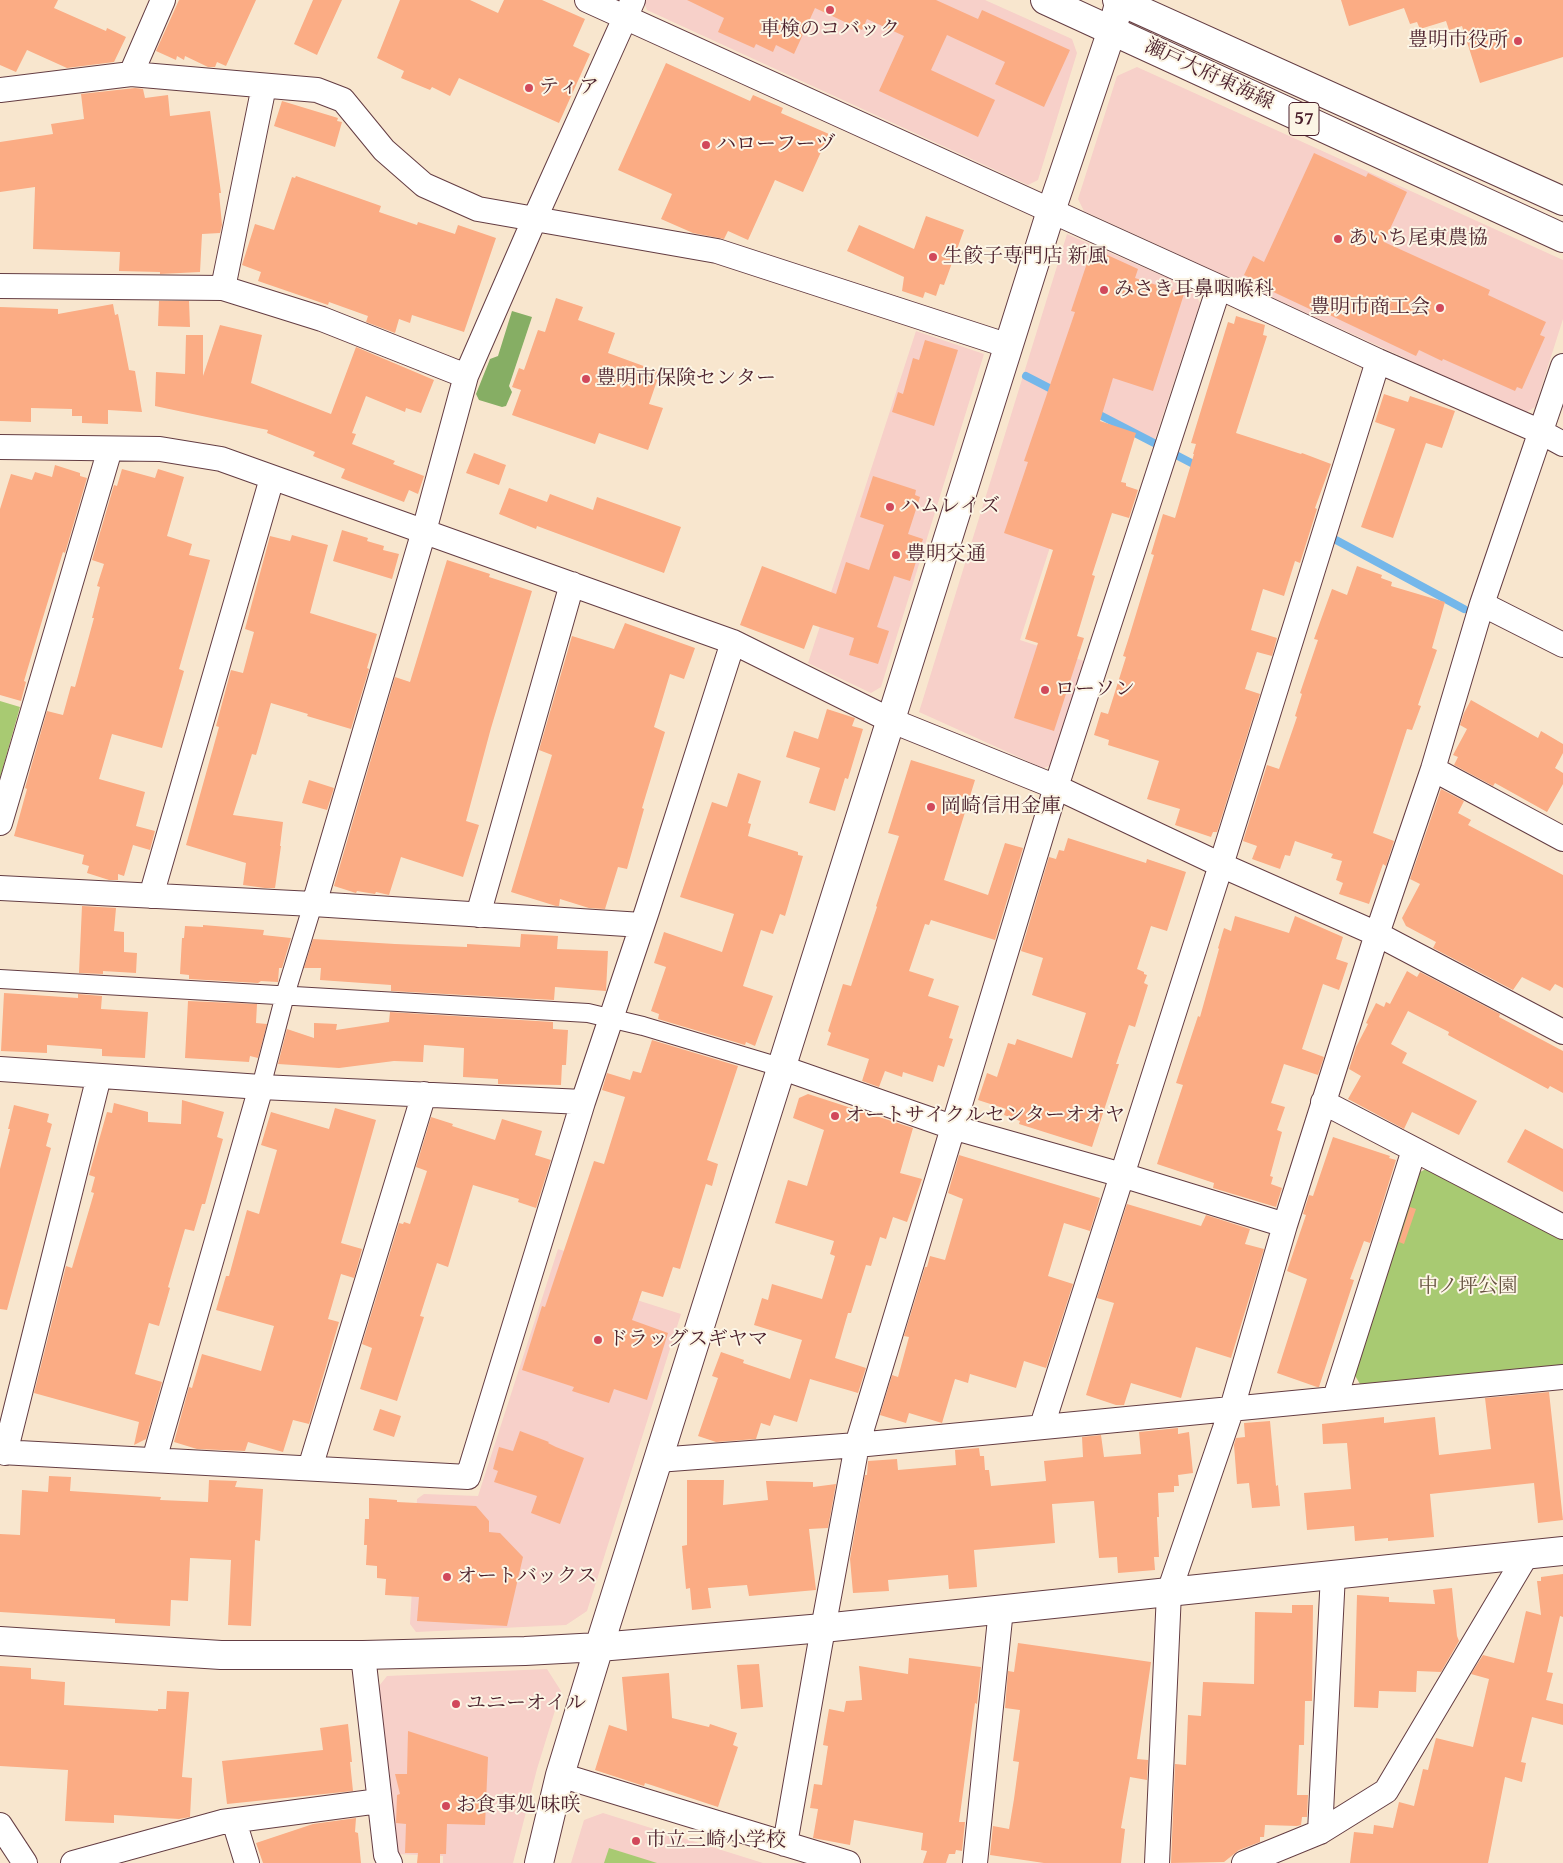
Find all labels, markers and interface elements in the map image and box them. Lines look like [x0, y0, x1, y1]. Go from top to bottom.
marker: 車検のコバック [824, 4, 836, 16]
place label: 車検のコバック [760, 18, 900, 42]
place label: 豊明市役所 [1408, 29, 1508, 53]
street label: 瀬戸大府東海線 [1140, 35, 1278, 115]
marker: 豊明市役所 [1512, 35, 1524, 47]
place label: ティア [539, 76, 599, 100]
marker: ティア [523, 82, 535, 94]
road number: 57 [1289, 102, 1319, 136]
place label: ハローフーヅ [716, 133, 835, 157]
marker: ハローフーヅ [700, 139, 712, 151]
place label: あいち尾東農協 [1348, 227, 1488, 251]
marker: あいち尾東農協 [1332, 233, 1344, 245]
place label: 生餃子専門店 新風 [943, 245, 1107, 269]
marker: 生餃子専門店 新風 [927, 251, 939, 263]
place label: みさき耳鼻咽喉科 [1114, 278, 1274, 302]
marker: みさき耳鼻咽喉科 [1098, 284, 1110, 296]
place label: 豊明市商工会 [1310, 296, 1430, 320]
marker: 豊明市商工会 [1434, 302, 1446, 314]
place label: 豊明市保険センター [596, 367, 776, 391]
marker: 豊明市保険センター [580, 373, 592, 385]
place label: ハムレイズ [900, 495, 1000, 519]
marker: ハムレイズ [884, 501, 896, 513]
place label: 豊明交通 [906, 543, 986, 567]
marker: 豊明交通 [890, 549, 902, 561]
place label: ローソン [1055, 678, 1135, 702]
marker: ローソン [1039, 684, 1051, 696]
place label: 岡崎信用金庫 [941, 795, 1061, 819]
marker: 岡崎信用金庫 [925, 801, 937, 813]
place label: オートサイクルセンターオオヤ [845, 1104, 1125, 1128]
marker: オートサイクルセンターオオヤ [829, 1110, 841, 1122]
park label: 中ノ坪公園 [1418, 1275, 1518, 1299]
place label: ドラッグスギヤマ [608, 1328, 768, 1352]
marker: ドラッグスギヤマ [592, 1334, 604, 1346]
place label: オートバックス [457, 1565, 597, 1589]
marker: オートバックス [441, 1571, 453, 1583]
place label: ユニーオイル [466, 1692, 586, 1716]
marker: ユニーオイル [450, 1698, 462, 1710]
place label: お食事処 味咲 [456, 1794, 580, 1818]
marker: お食事処 味咲 [440, 1800, 452, 1812]
place label: 市立三崎小学校 [646, 1829, 786, 1853]
marker: 市立三崎小学校 [630, 1835, 642, 1847]

